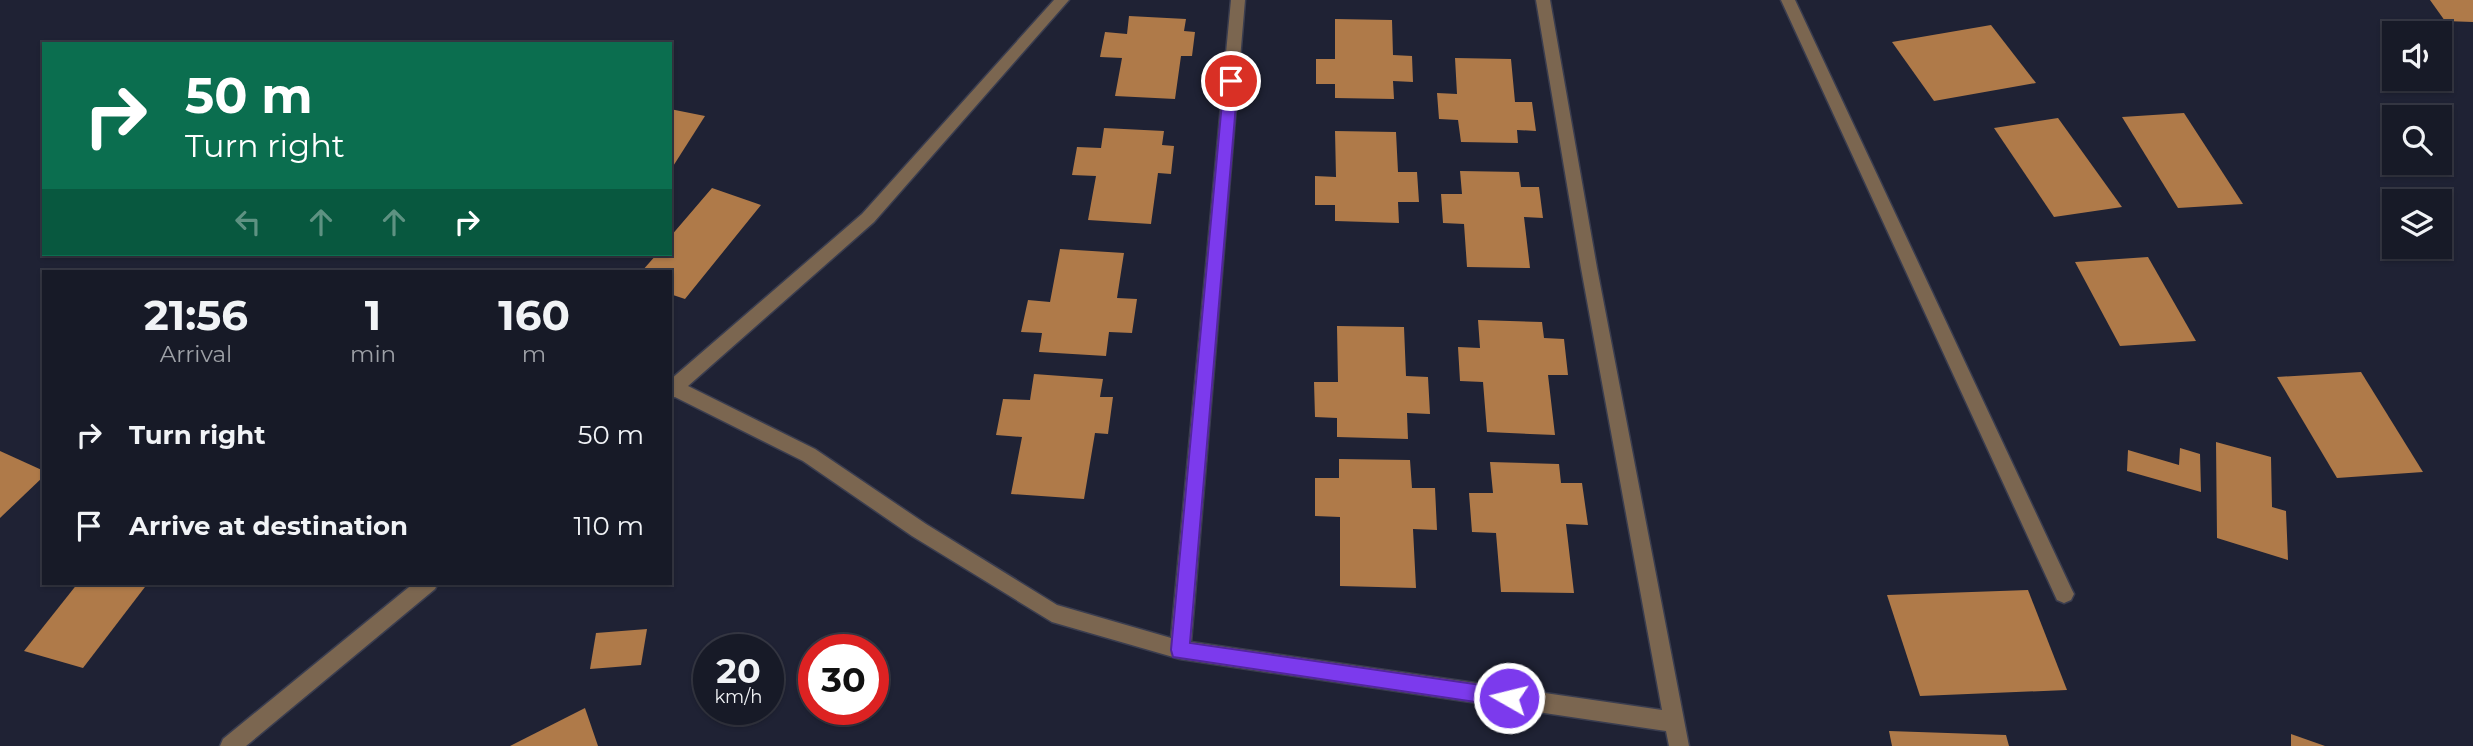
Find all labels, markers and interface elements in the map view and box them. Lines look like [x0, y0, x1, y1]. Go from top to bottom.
map controls [2382, 21, 2452, 259]
button: sound [2382, 21, 2452, 91]
pin [1201, 51, 1261, 111]
icon: arrive [1212, 62, 1250, 100]
text: 50 m [185, 66, 313, 125]
icon: right [70, 70, 161, 161]
button: search [2382, 105, 2452, 175]
text: Turn right [185, 126, 345, 165]
button: layers [2382, 189, 2452, 259]
icon: left [229, 203, 267, 241]
icon: ahead [302, 203, 340, 241]
icon: ahead [375, 203, 413, 241]
icon: right [448, 203, 486, 241]
text: 21:56 [144, 289, 248, 341]
text: 1 [365, 289, 381, 341]
text: 160 [498, 289, 570, 341]
text: Arrival [160, 340, 232, 368]
text: min [350, 340, 396, 368]
text: m [522, 340, 546, 368]
icon: right [70, 416, 108, 454]
text: Turn right [129, 419, 265, 451]
text: 50 m [578, 419, 644, 451]
icon: arrive [70, 507, 108, 545]
text: Arrive at destination [129, 510, 408, 542]
text: 110 m [574, 510, 644, 542]
speed limit sign: 30 [798, 634, 889, 725]
text: 20 [716, 649, 761, 692]
position arrow [1472, 661, 1546, 735]
text: km/h [714, 686, 763, 708]

